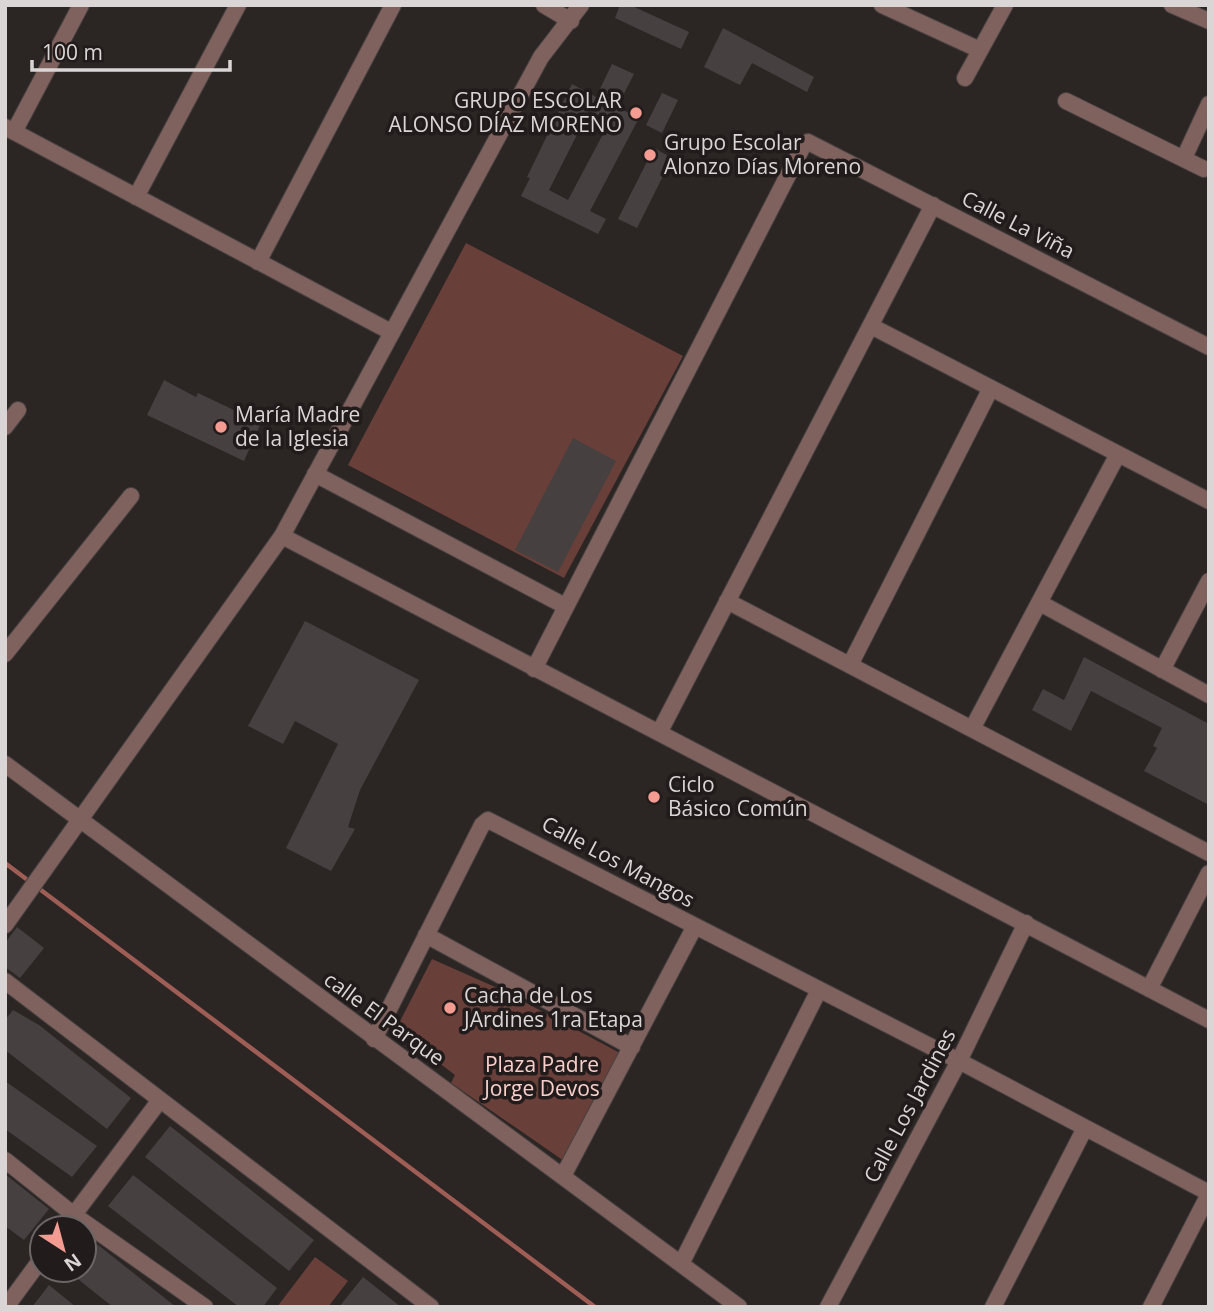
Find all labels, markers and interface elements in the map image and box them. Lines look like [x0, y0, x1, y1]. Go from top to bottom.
scale bar [32, 28, 229, 72]
text: 100 m [42, 38, 103, 66]
place label: GRUPO ESCOLAR ALONSO DÍAZ MORENO [388, 86, 622, 138]
marker: GRUPO ESCOLAR ALONSO DÍAZ MORENO [628, 105, 644, 121]
place label: Grupo Escolar Alonzo Días Moreno [664, 128, 861, 180]
marker: Grupo Escolar Alonzo Días Moreno [642, 147, 658, 163]
street label: Calle La Viña [957, 184, 1080, 265]
place label: María Madre de la Iglesia [235, 400, 360, 452]
marker: María Madre de la Iglesia [213, 419, 229, 435]
place label: Ciclo Básico Común [668, 770, 808, 822]
marker: Ciclo Básico Común [646, 789, 662, 805]
street label: Calle Los Mangos [537, 809, 700, 913]
street label: calle El Parque [319, 965, 450, 1071]
place label: Cacha de Los JArdines 1ra Etapa [462, 981, 643, 1033]
marker: Cacha de Los JArdines 1ra Etapa [442, 1000, 458, 1016]
street label: Calle Los Jardines [857, 1024, 962, 1187]
park label: Plaza Padre Jorge Devos [482, 1050, 600, 1102]
north arrow [28, 1214, 98, 1284]
text: N [59, 1248, 87, 1278]

